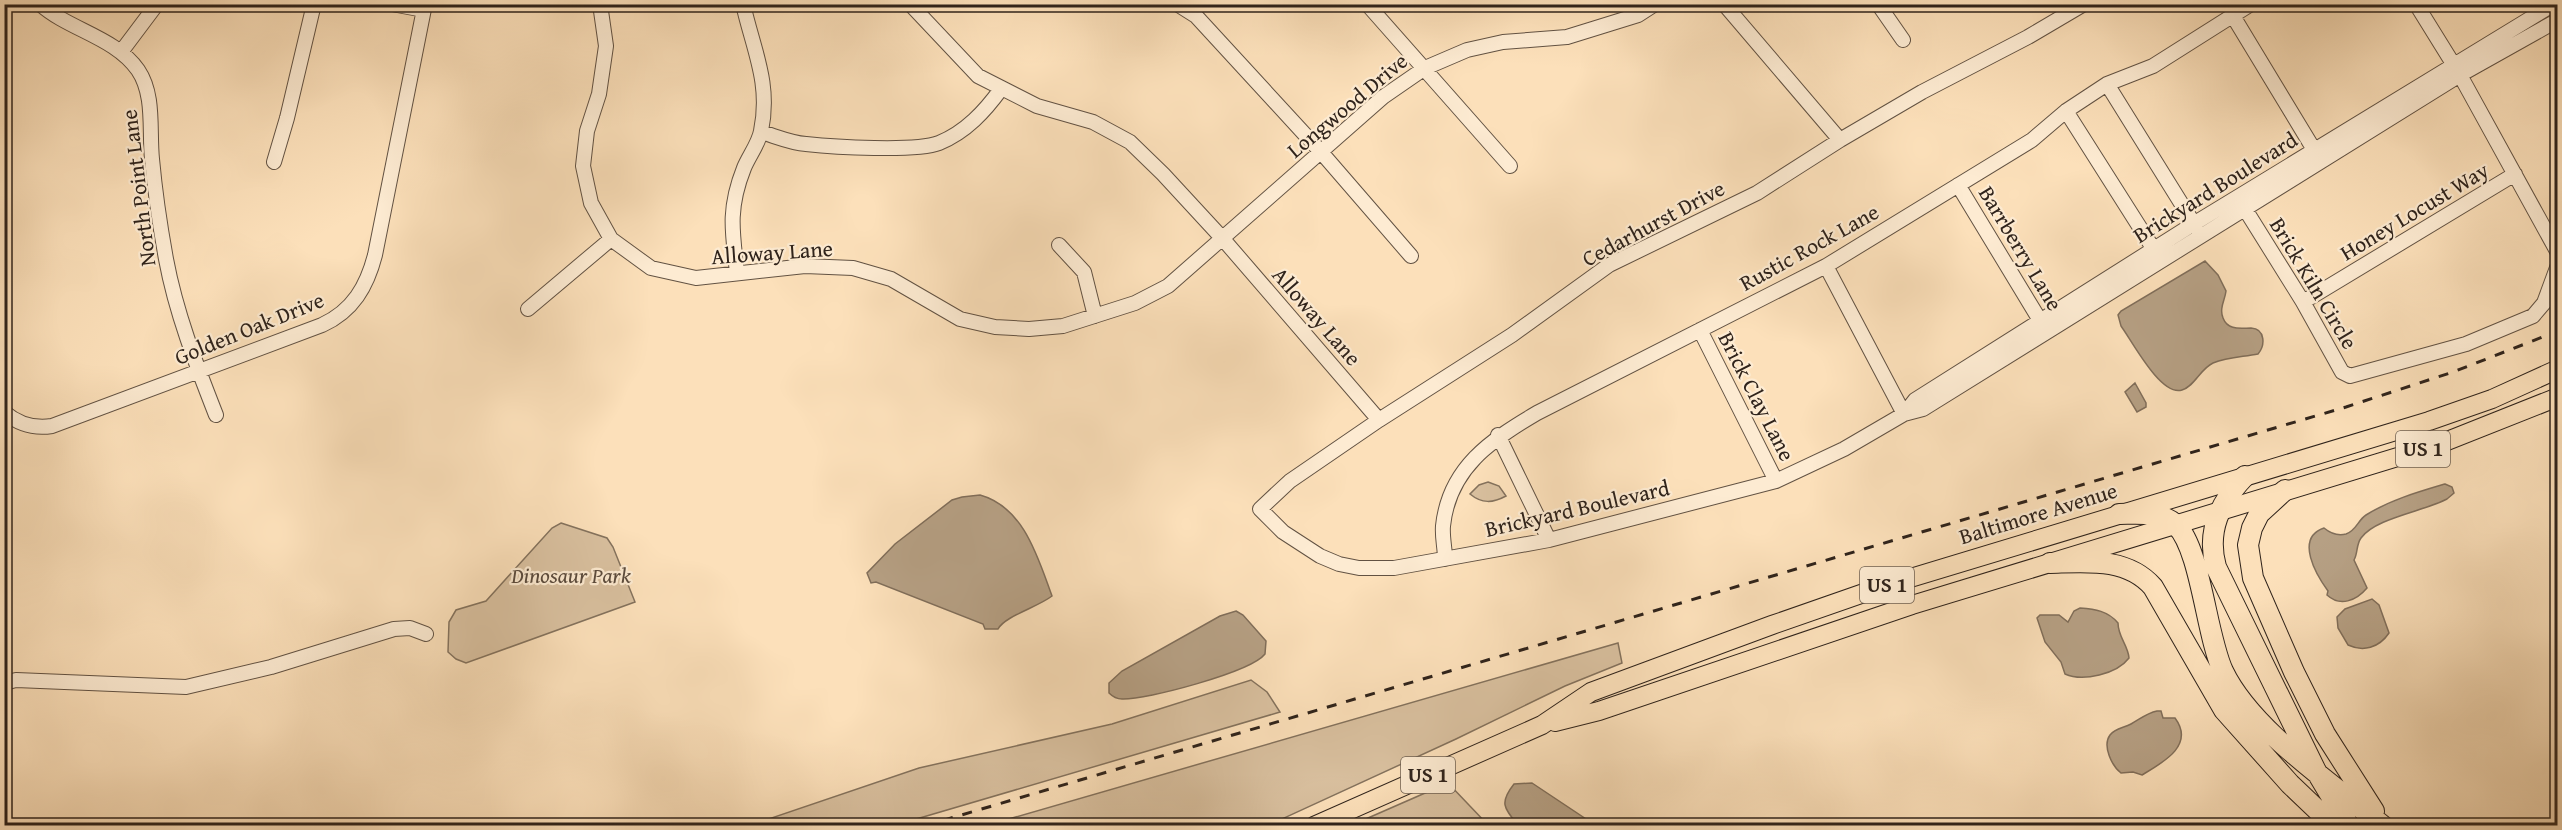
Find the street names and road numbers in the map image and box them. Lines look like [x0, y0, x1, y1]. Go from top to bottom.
street label: Longwood Drive [1280, 45, 1414, 165]
street label: North Point Lane [113, 108, 163, 268]
street label: Brickyard Boulevard [2127, 123, 2304, 250]
street label: Honey Locust Way [2334, 154, 2494, 268]
street label: Cedarhurst Drive [1576, 172, 1730, 274]
street label: Barrberry Lane [1971, 180, 2071, 316]
street label: Rustic Rock Lane [1733, 195, 1885, 299]
street label: Brick Kiln Circle [2262, 211, 2366, 355]
street label: Alloway Lane [710, 232, 834, 272]
street label: Alloway Lane [1265, 260, 1369, 372]
street label: Golden Oak Drive [169, 283, 329, 373]
street label: Brick Clay Lane [1711, 326, 1803, 466]
road number: US 1 [2396, 431, 2450, 467]
street label: Brickyard Boulevard [1482, 471, 1673, 545]
street label: Baltimore Avenue [1955, 474, 2121, 552]
road number: US 1 [1860, 567, 1914, 603]
road number: US 1 [1401, 757, 1455, 793]

